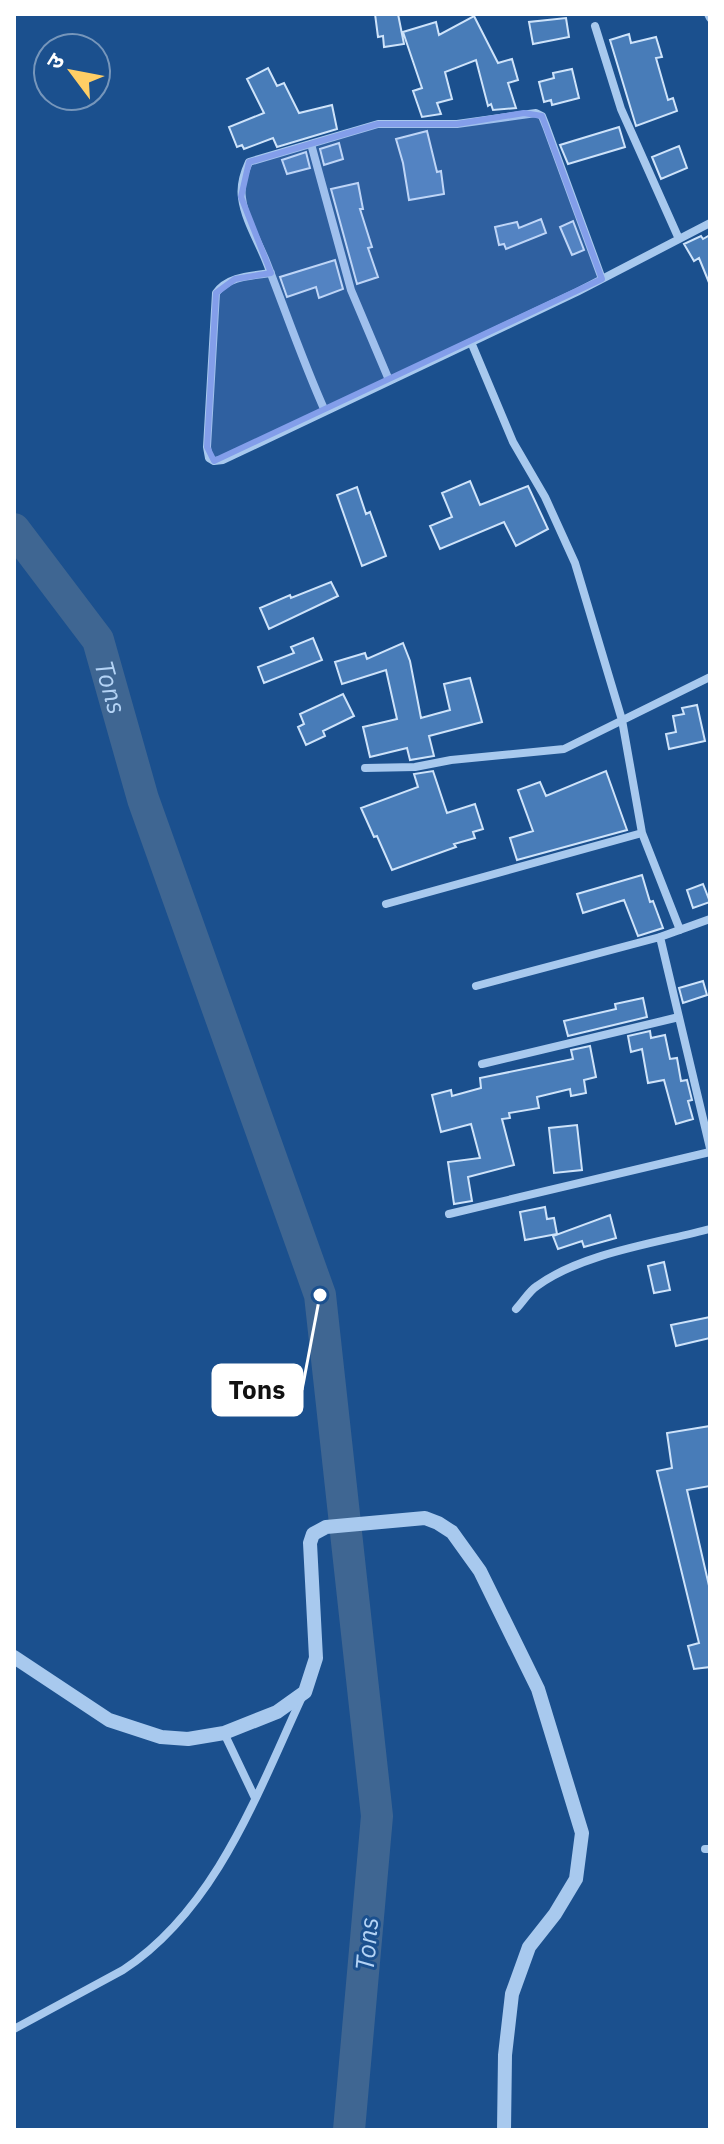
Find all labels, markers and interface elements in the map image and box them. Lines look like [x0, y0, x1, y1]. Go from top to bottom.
north arrow [32, 32, 112, 112]
text: उ [39, 47, 71, 74]
water label: Tons [88, 656, 135, 718]
callout: Tons [213, 1365, 302, 1415]
text: Tons [229, 1372, 285, 1406]
water label: Tons [347, 1916, 385, 1972]

